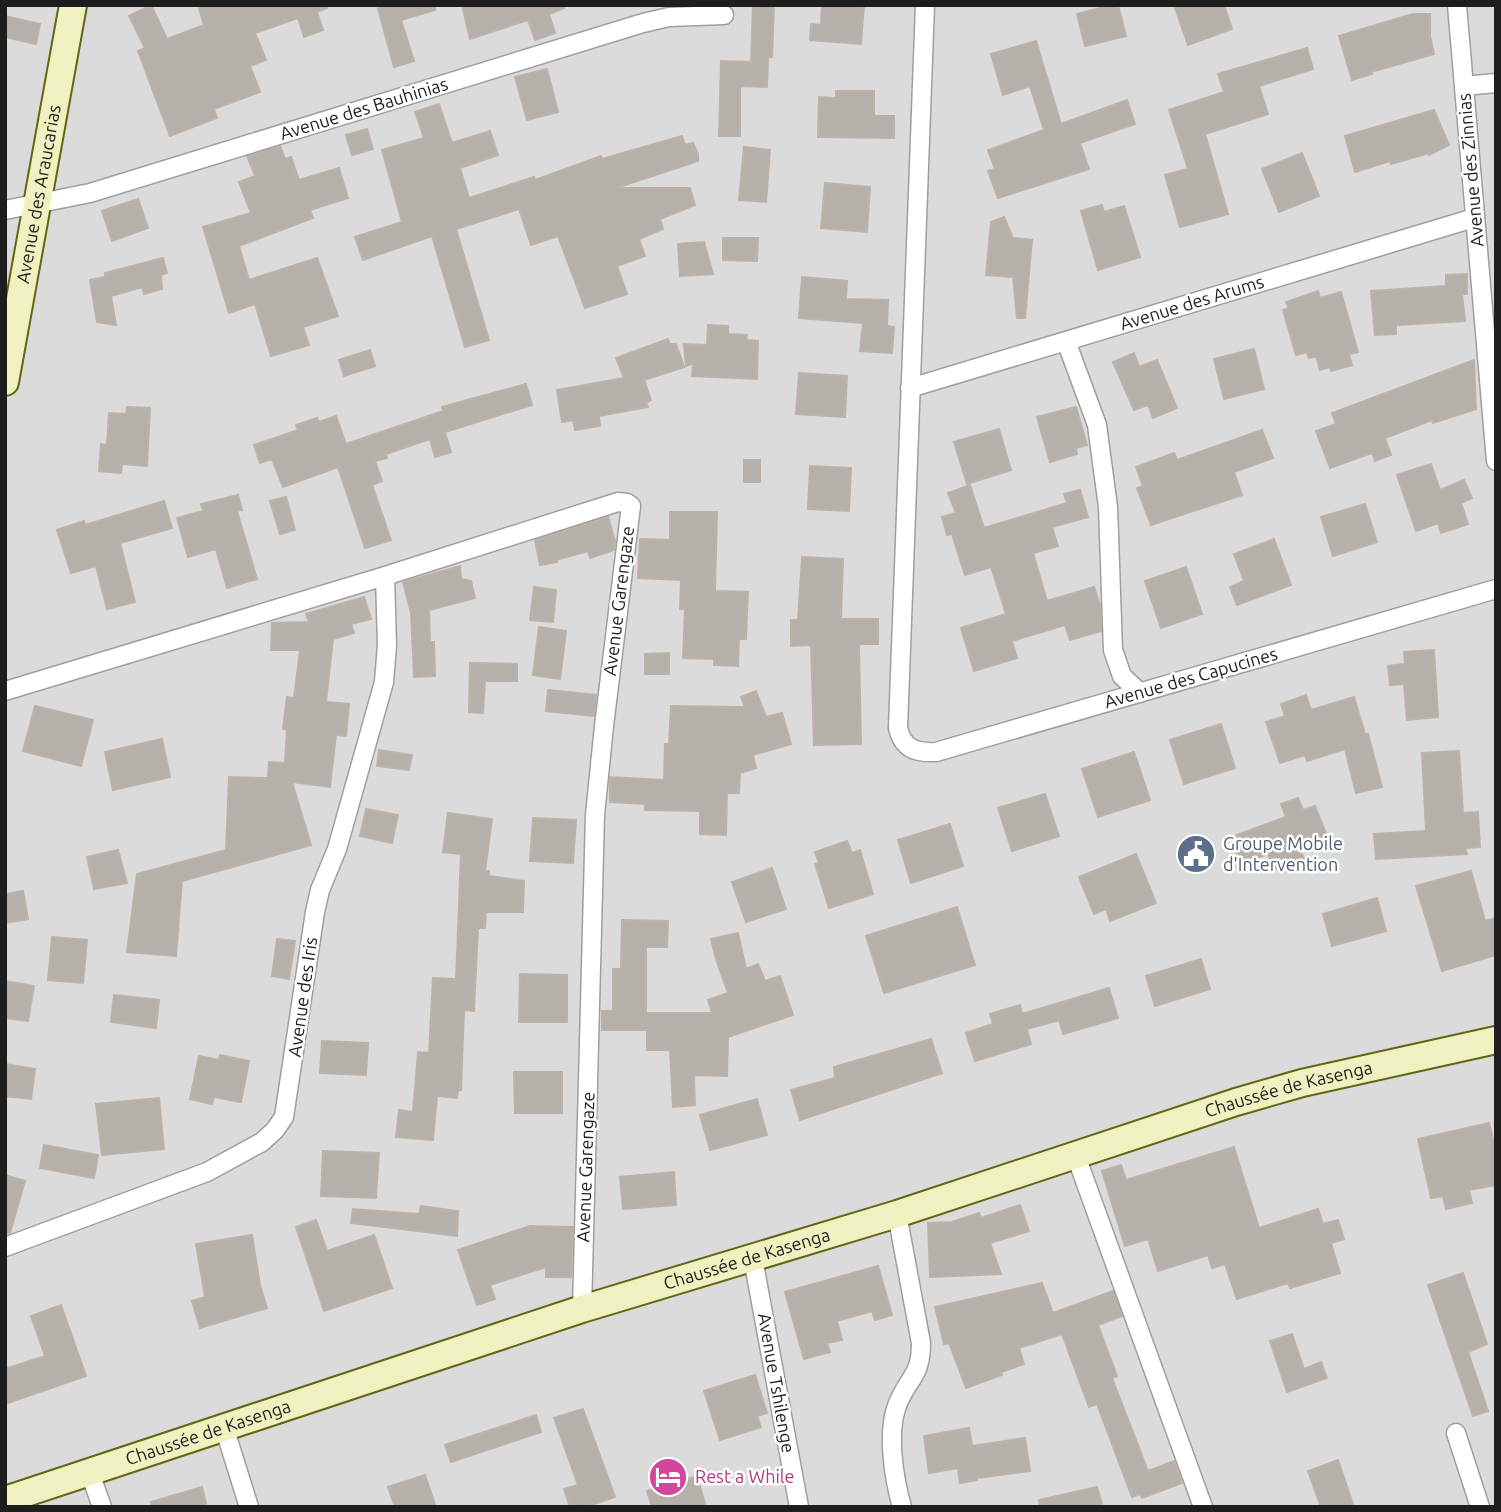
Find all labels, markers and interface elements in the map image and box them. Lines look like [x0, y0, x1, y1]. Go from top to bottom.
street label: Avenue des Bauhinias [277, 73, 450, 143]
street label: Avenue des Zinnias [1453, 92, 1487, 248]
street label: Avenue des Araucarias [12, 103, 64, 285]
street label: Avenue des Arums [1117, 271, 1266, 333]
street label: Avenue Garengaze [599, 525, 637, 677]
street label: Avenue des Capucines [1102, 643, 1280, 711]
public building icon: Groupe Mobile d'Intervention [1175, 833, 1217, 875]
place label: Groupe Mobile d'Intervention [1223, 833, 1343, 874]
street label: Avenue des Iris [284, 935, 320, 1058]
street label: Chaussée de Kasenga [1202, 1057, 1374, 1121]
street label: Avenue Garengaze [572, 1091, 598, 1243]
street label: Chaussée de Kasenga [661, 1224, 832, 1293]
street label: Avenue Tshilenge [755, 1311, 799, 1454]
street label: Chaussée de Kasenga [123, 1395, 293, 1468]
hotel icon: Rest a While [647, 1456, 689, 1498]
place label: Rest a While [695, 1466, 794, 1486]

